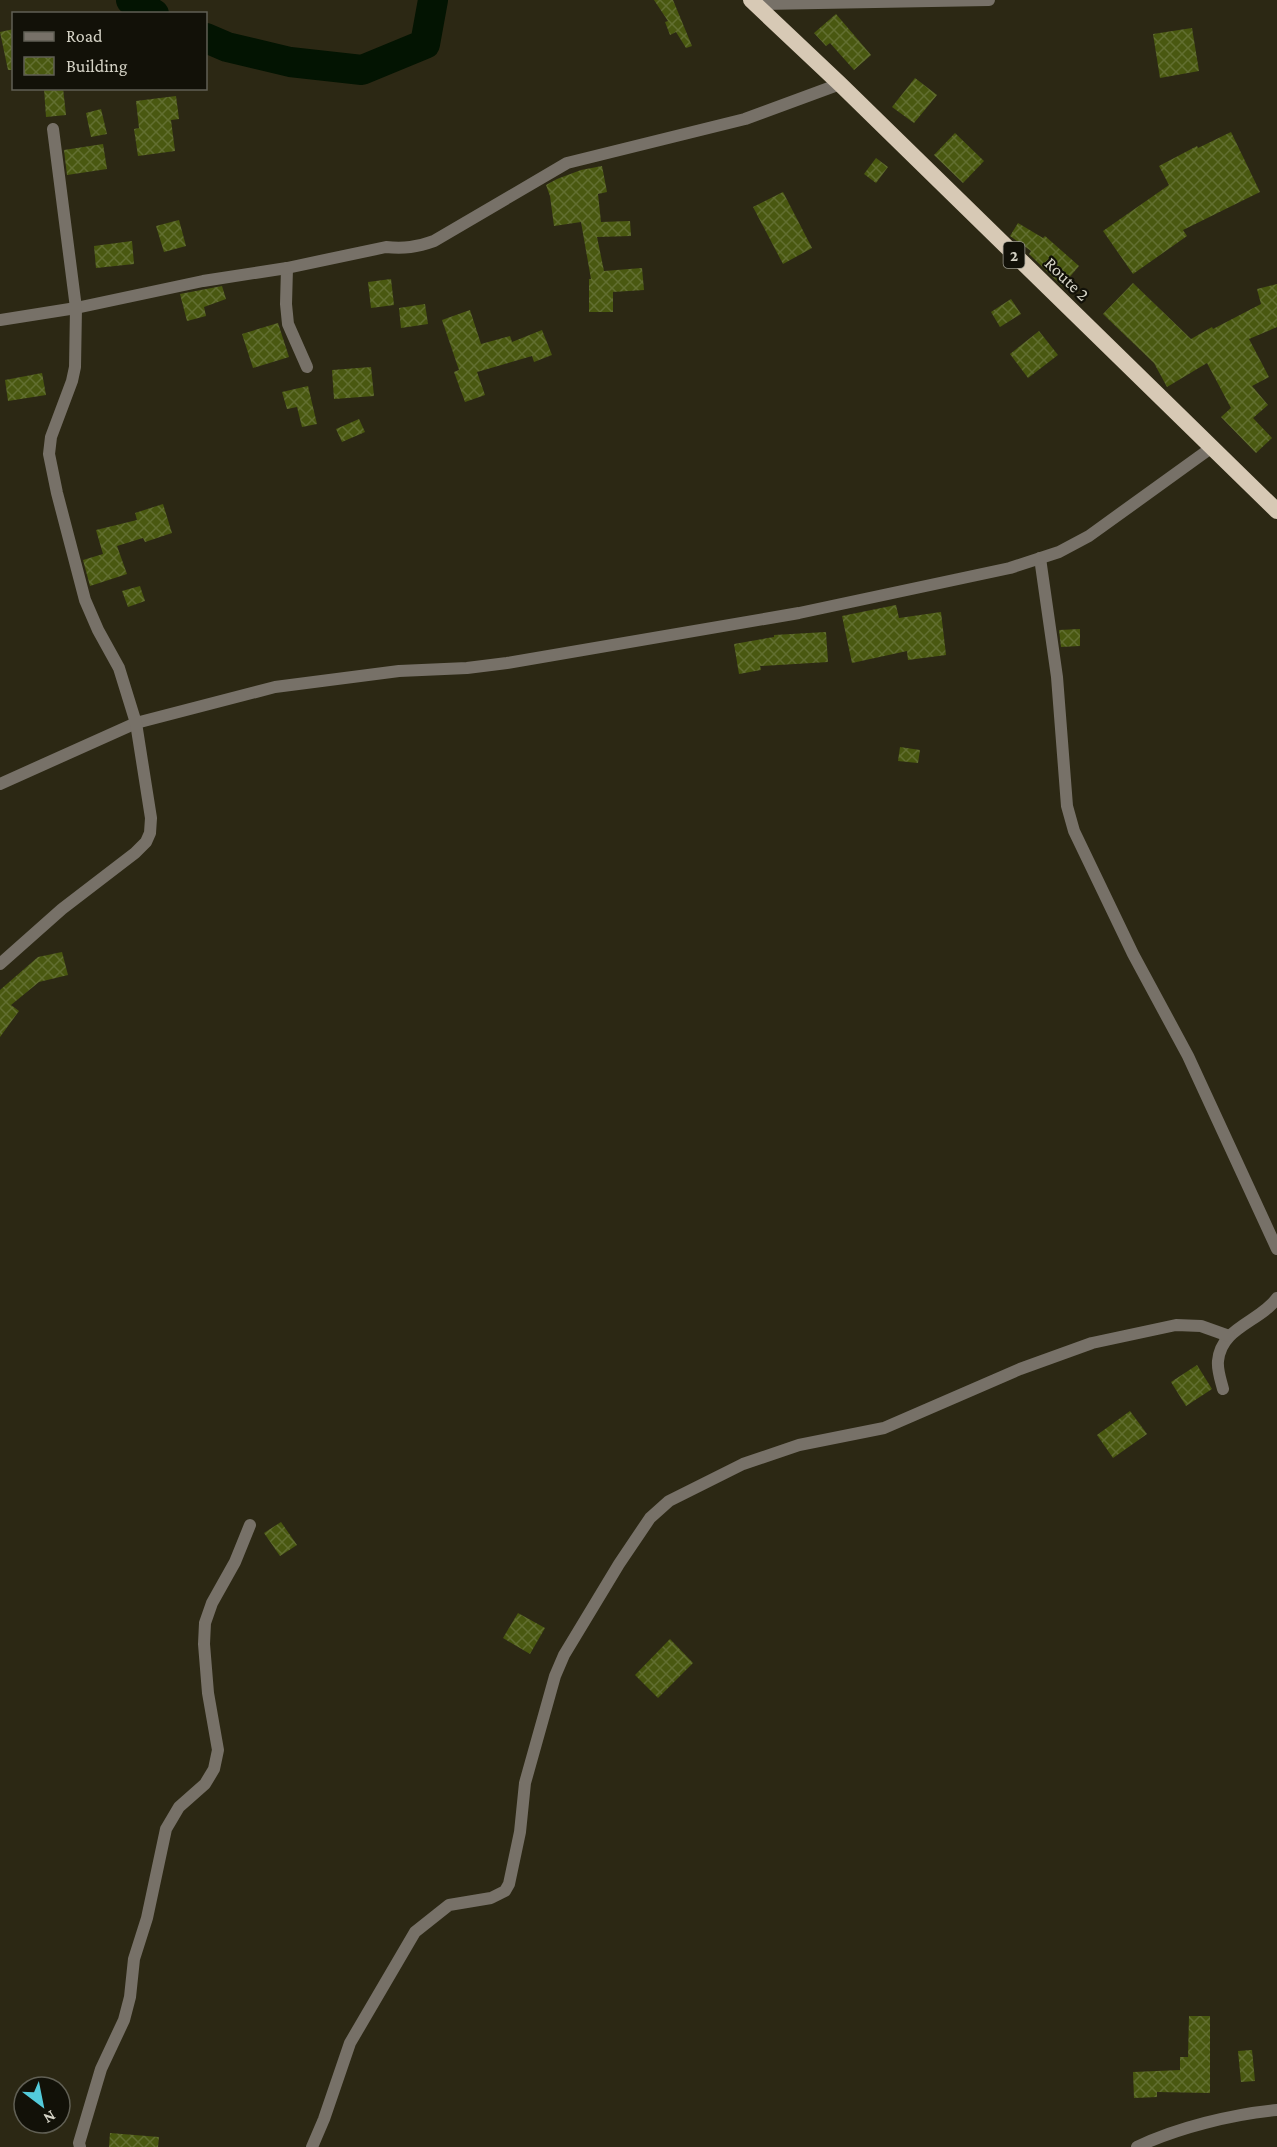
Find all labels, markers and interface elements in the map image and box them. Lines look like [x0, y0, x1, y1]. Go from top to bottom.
legend [12, 12, 207, 90]
text: Road [66, 26, 103, 46]
text: Building [66, 56, 128, 76]
road number: 2 [1004, 242, 1024, 268]
street label: Route 2 [1041, 253, 1093, 305]
north arrow [12, 2075, 72, 2135]
text: N [40, 2107, 59, 2127]

